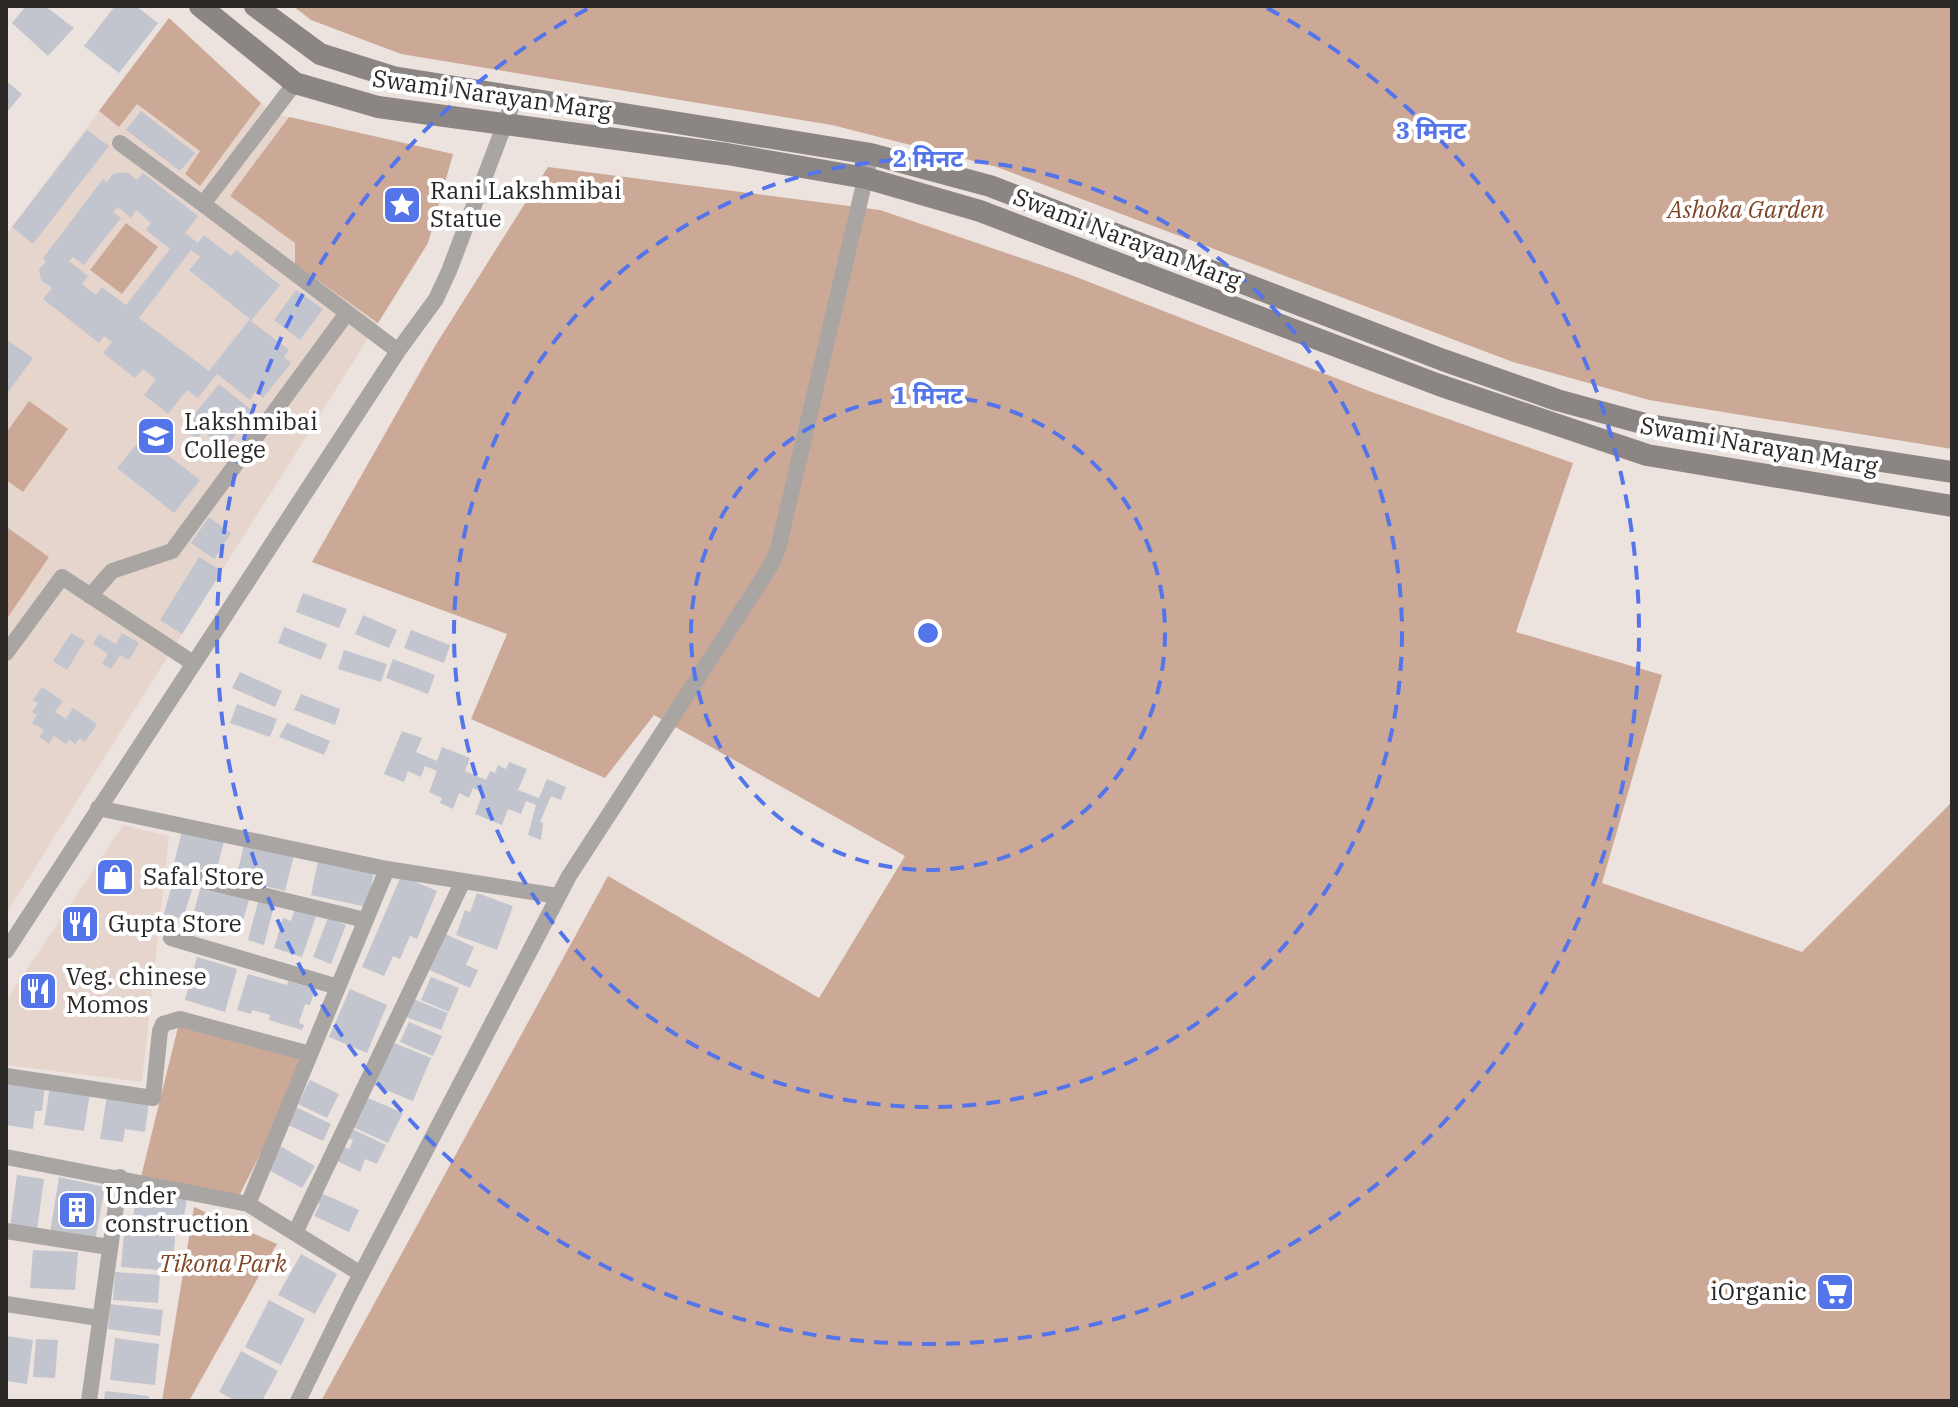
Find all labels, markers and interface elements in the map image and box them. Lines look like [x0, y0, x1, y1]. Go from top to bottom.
street label: Swami Narayan Marg [371, 61, 614, 127]
text: 3 मिनट [1396, 114, 1467, 146]
text: 2 मिनट [893, 142, 964, 174]
place label: Rani Lakshmibai Statue [430, 174, 621, 234]
street label: Swami Narayan Marg [1009, 180, 1246, 296]
place icon: Rani Lakshmibai Statue [381, 184, 423, 226]
park label: Ashoka Garden [1666, 193, 1825, 225]
text: 1 मिनट [893, 379, 964, 411]
place label: Lakshmibai College [184, 405, 318, 465]
street label: Swami Narayan Marg [1638, 408, 1881, 482]
school or university icon: Lakshmibai College [135, 415, 177, 457]
centre of rings [914, 619, 942, 647]
shop icon: Safal Store [94, 856, 136, 898]
place label: Safal Store [143, 860, 264, 892]
restaurant icon: Gupta Store [59, 903, 101, 945]
place label: Gupta Store [108, 907, 242, 939]
place label: Veg. chinese Momos [66, 960, 207, 1020]
restaurant icon: Veg. chinese Momos [17, 970, 59, 1012]
place label: Under construction [105, 1179, 249, 1239]
building icon: Under construction [56, 1189, 98, 1231]
park label: Tikona Park [159, 1247, 287, 1279]
supermarket icon: iOrganic [1814, 1271, 1856, 1313]
place label: iOrganic [1710, 1275, 1807, 1307]

